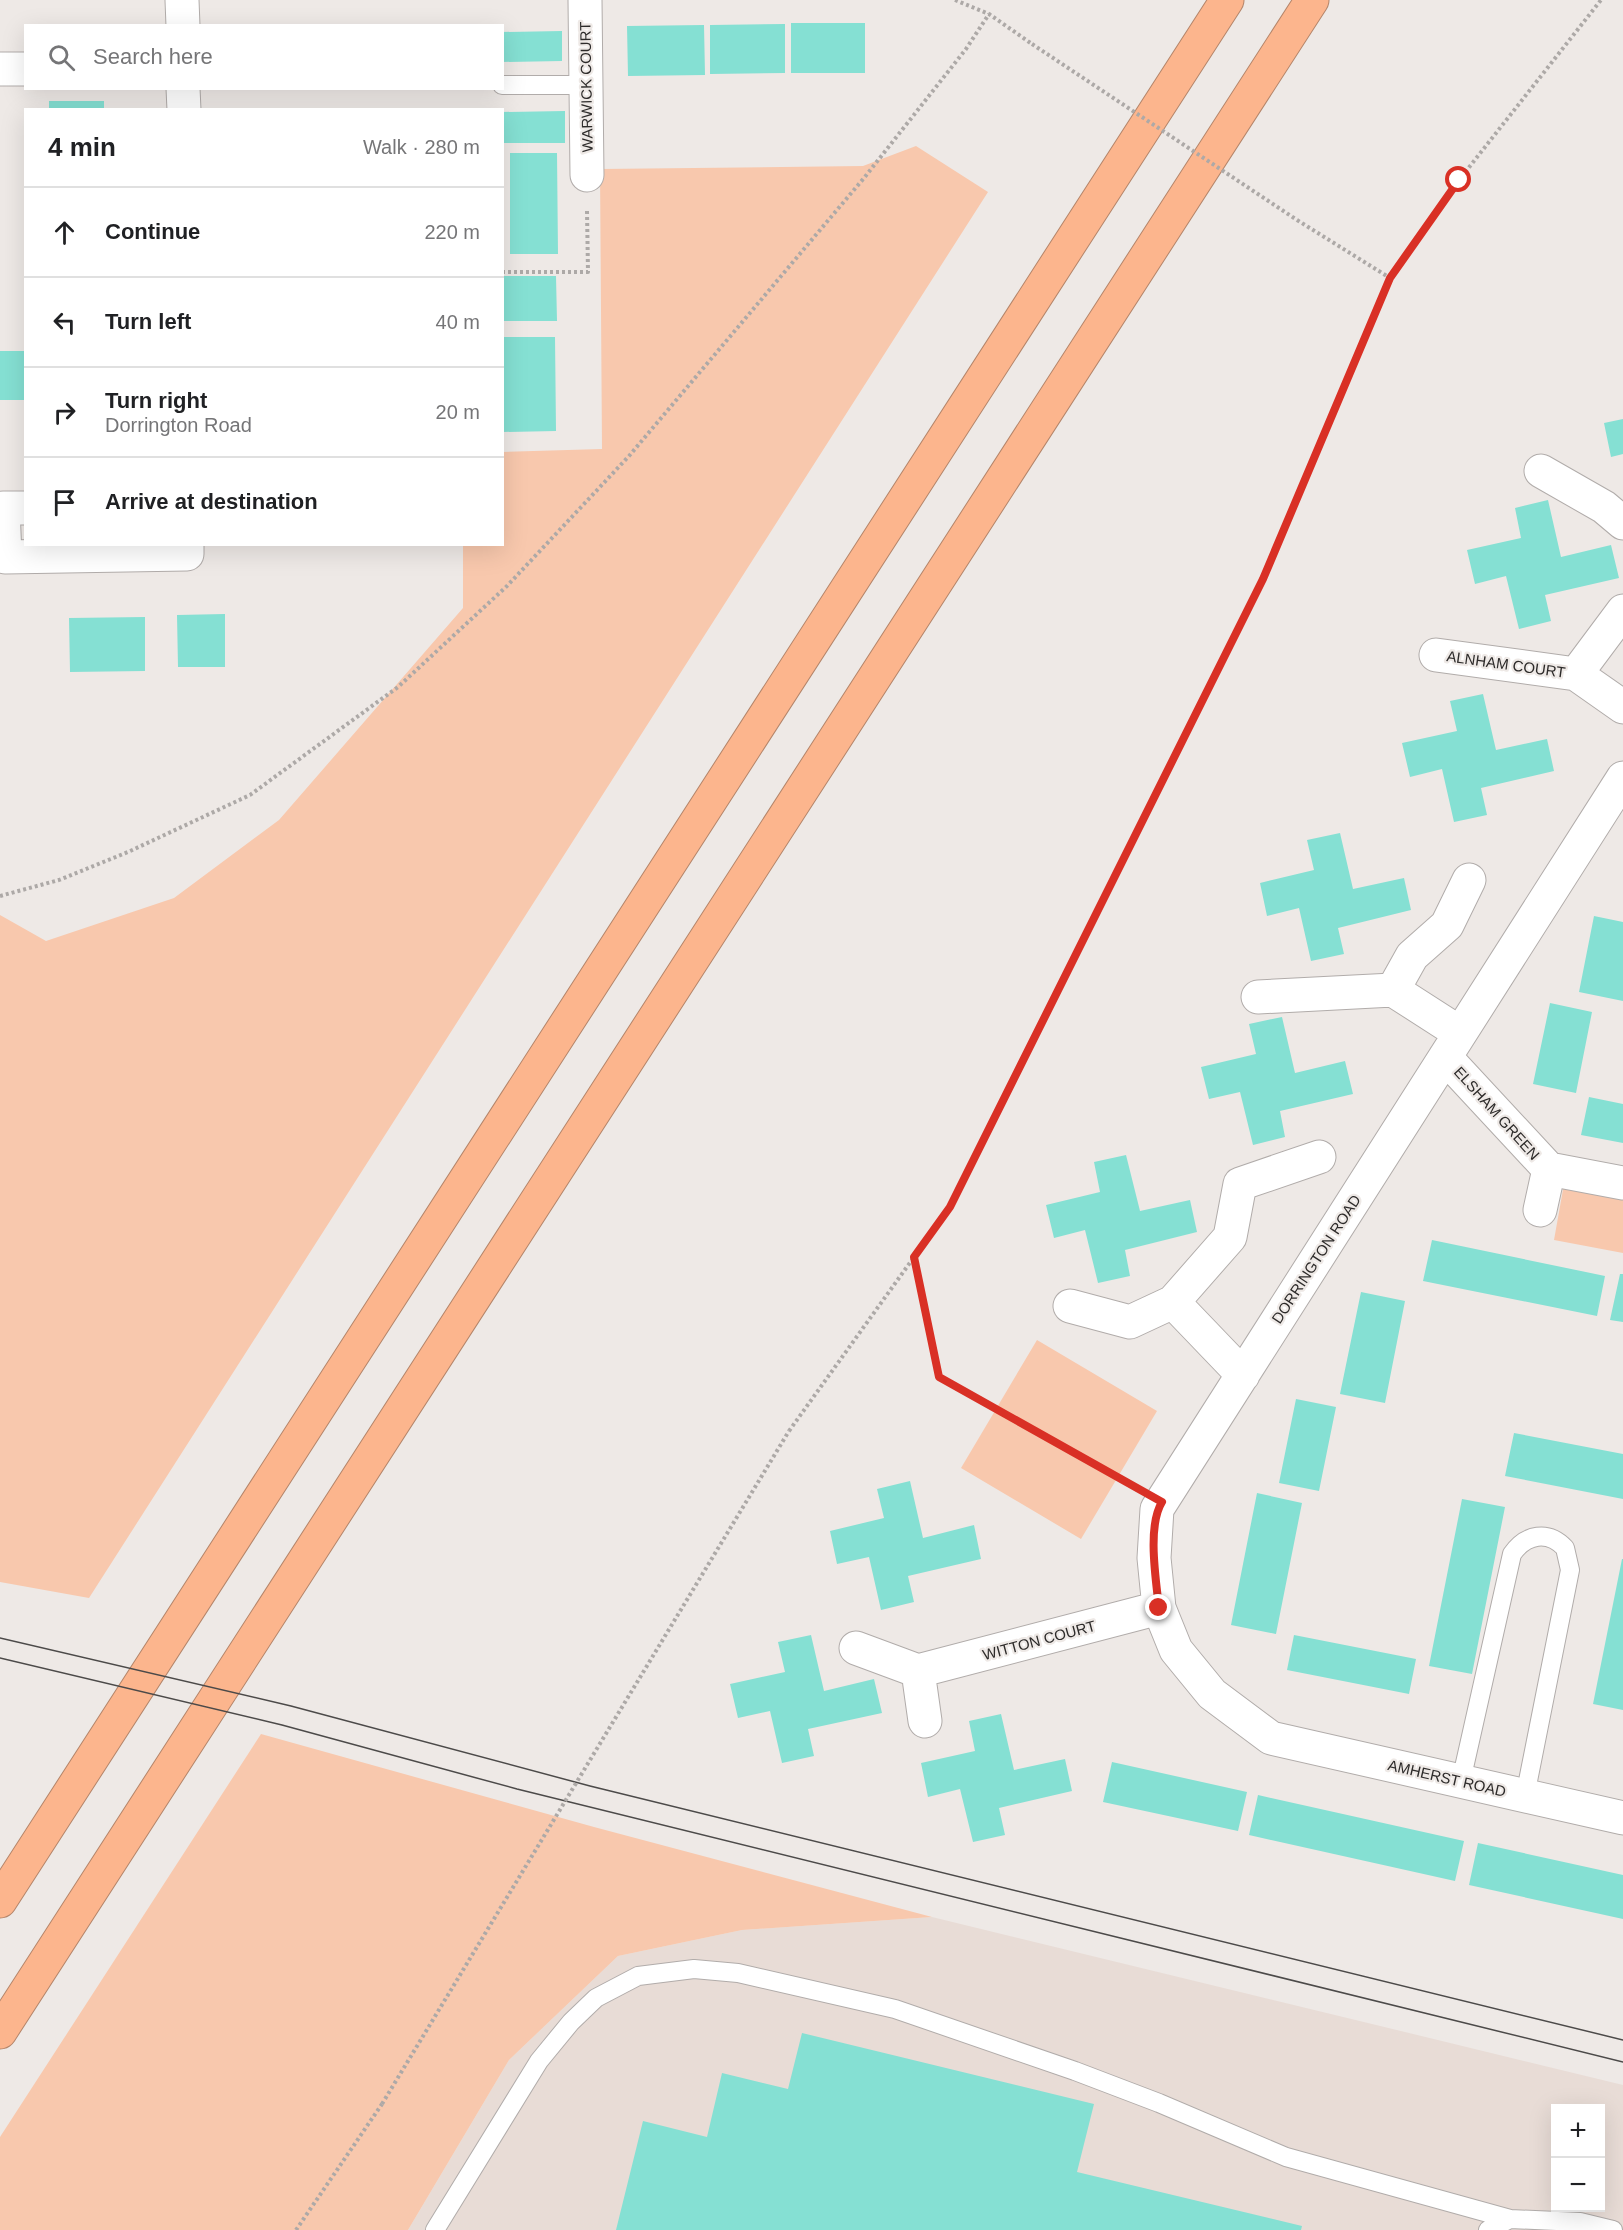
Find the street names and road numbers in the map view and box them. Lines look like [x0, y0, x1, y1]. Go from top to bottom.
street label: WARWICK COURT [576, 22, 596, 152]
street label: ALNHAM COURT [1446, 647, 1566, 681]
street label: ELSHAM GREEN [1451, 1063, 1543, 1163]
street label: DORRINGTON ROAD [1268, 1191, 1364, 1326]
street label: WITTON COURT [981, 1617, 1097, 1663]
street label: AMHERST ROAD [1386, 1756, 1508, 1800]

